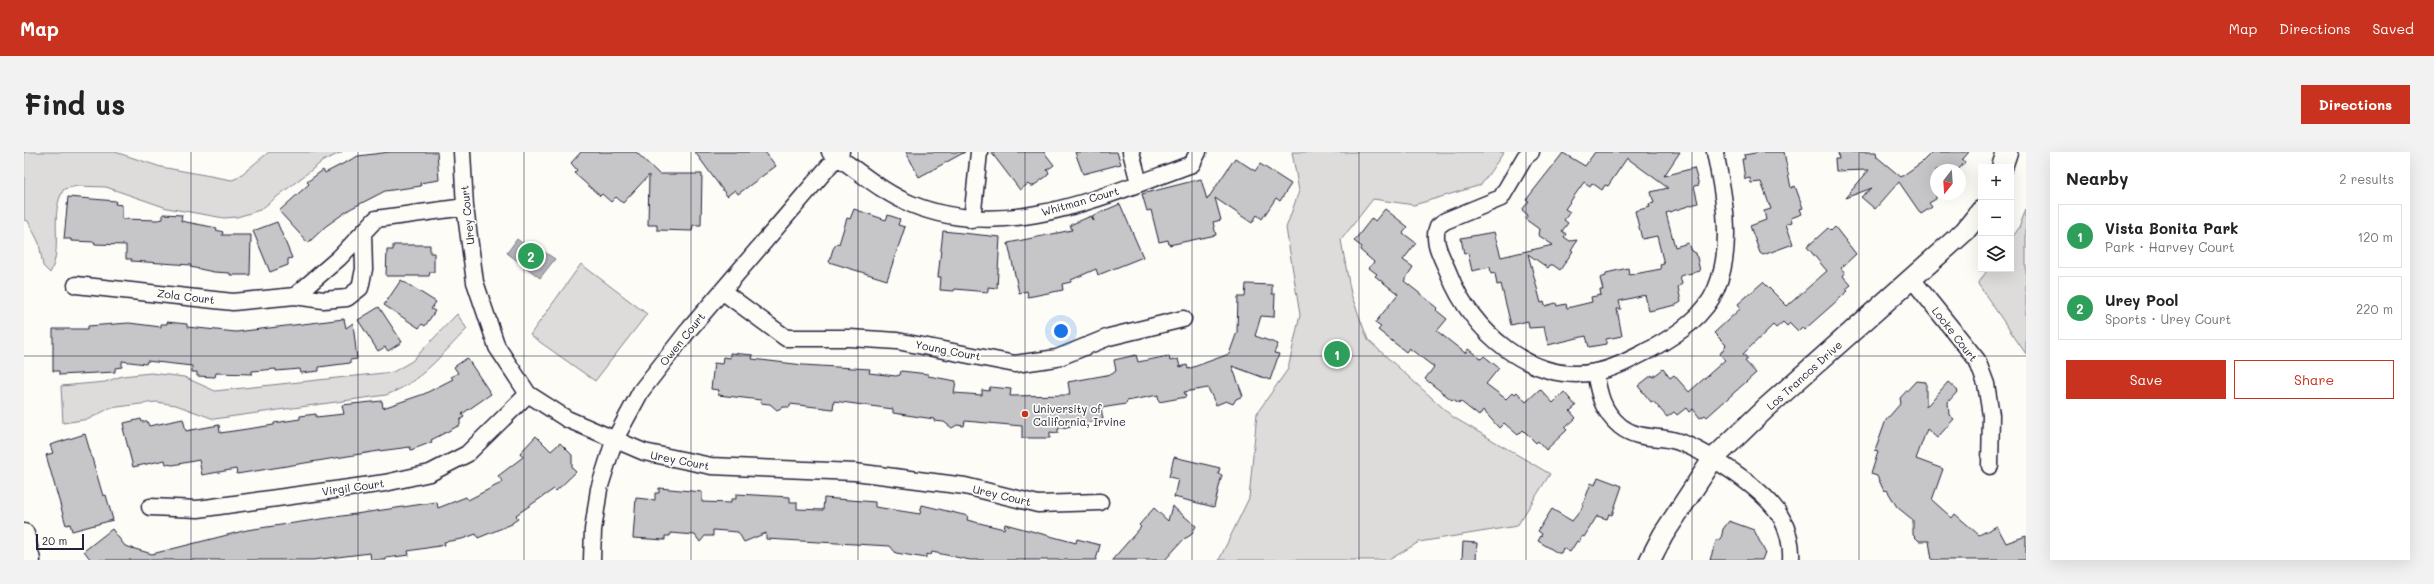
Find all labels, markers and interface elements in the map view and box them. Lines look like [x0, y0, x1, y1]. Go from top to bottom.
text: Map [20, 16, 59, 41]
text: Map [2229, 19, 2257, 38]
text: Directions [2279, 19, 2350, 38]
text: Saved [2372, 19, 2414, 38]
button: Directions [2301, 85, 2410, 124]
text: Find us [24, 86, 125, 122]
north arrow [1930, 164, 1966, 200]
map controls [1978, 164, 2014, 272]
button: + [1978, 164, 2014, 200]
text: Nearby [2066, 167, 2128, 189]
text: 2 results [2339, 170, 2394, 187]
street label: Whitman Court [1039, 183, 1121, 219]
street label: Urey Court [456, 184, 478, 245]
button: − [1978, 200, 2014, 236]
text: Vista Bonita Park [2105, 218, 2238, 238]
text: 1 [2077, 228, 2083, 245]
text: 120 m [2357, 228, 2393, 245]
button: layers [1978, 236, 2014, 272]
text: Park · Harvey Court [2105, 238, 2235, 255]
pin: 2 [518, 241, 544, 271]
street label: Zola Court [156, 285, 216, 307]
text: Urey Pool [2105, 290, 2178, 310]
text: 2 [2076, 300, 2084, 317]
text: 220 m [2356, 300, 2393, 317]
street label: Locke Court [1929, 303, 1981, 365]
street label: Owen Court [656, 309, 708, 369]
text: Sports · Urey Court [2105, 310, 2231, 327]
your location [1051, 321, 1071, 341]
street label: Young Court [914, 336, 982, 364]
street label: Los Trancos Drive [1763, 337, 1845, 413]
pin: 1 [1324, 339, 1350, 369]
button: Save [2066, 360, 2226, 399]
button: Share [2234, 360, 2394, 399]
place label: University of California, Irvine [1033, 401, 1126, 429]
marker: University of California, Irvine [1020, 409, 1030, 419]
street label: Urey Court [649, 447, 711, 473]
street label: Virgil Court [321, 475, 385, 499]
street label: Urey Court [971, 481, 1033, 509]
scale bar [36, 532, 84, 551]
text: 20 m [42, 533, 67, 548]

